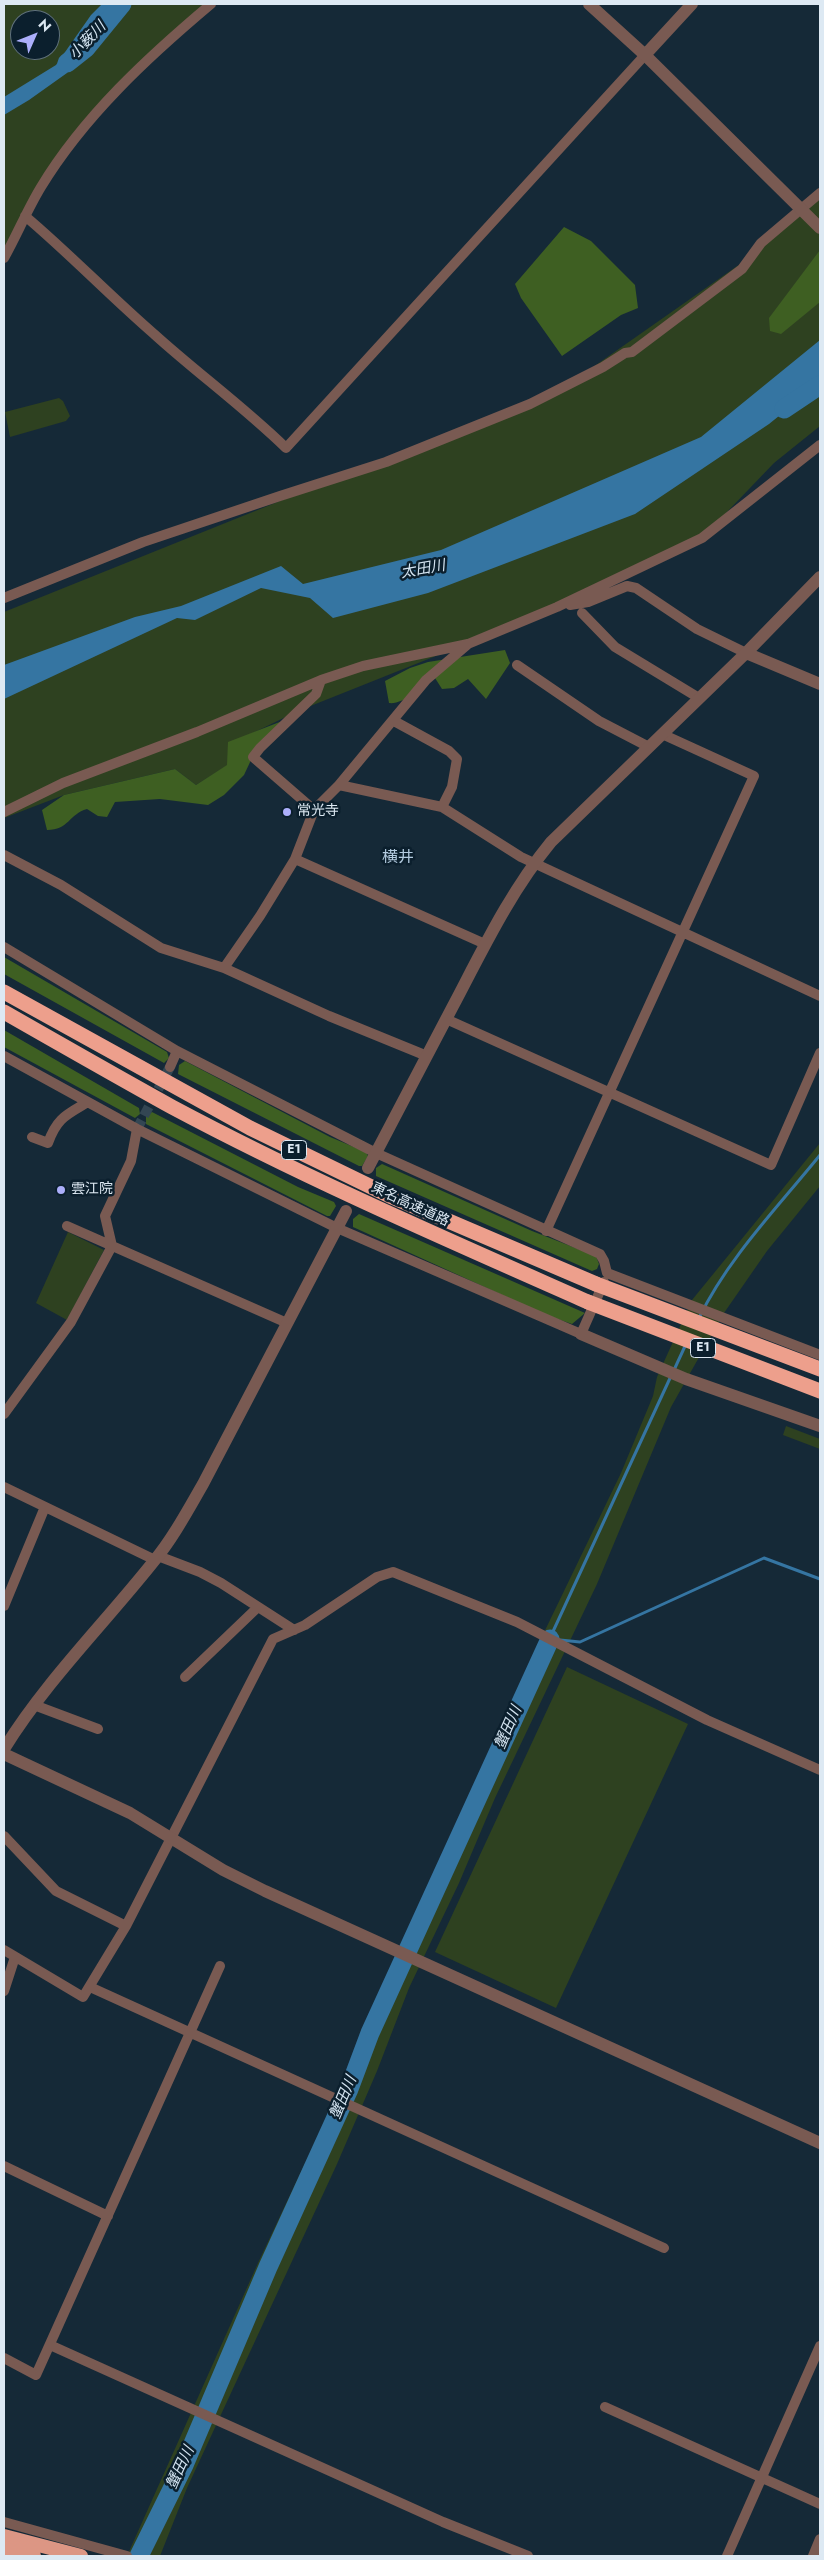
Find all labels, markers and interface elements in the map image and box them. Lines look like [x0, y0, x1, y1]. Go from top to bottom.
north arrow [10, 10, 60, 60]
text: N [34, 14, 56, 36]
water label: 小薮川 [66, 19, 110, 63]
water label: 太田川 [399, 557, 447, 583]
place label: 常光寺 [297, 804, 339, 820]
marker: 常光寺 [281, 806, 293, 818]
district label: 横井 [382, 848, 414, 868]
road number: E1 [282, 1140, 306, 1160]
street label: 東名高速道路 [368, 1180, 452, 1230]
place label: 雲江院 [71, 1182, 113, 1198]
marker: 雲江院 [55, 1184, 67, 1196]
road number: E1 [690, 1339, 716, 1358]
water label: 蟹田川 [492, 1704, 526, 1752]
water label: 蟹田川 [327, 2074, 361, 2122]
water label: 蟹田川 [163, 2444, 199, 2492]

